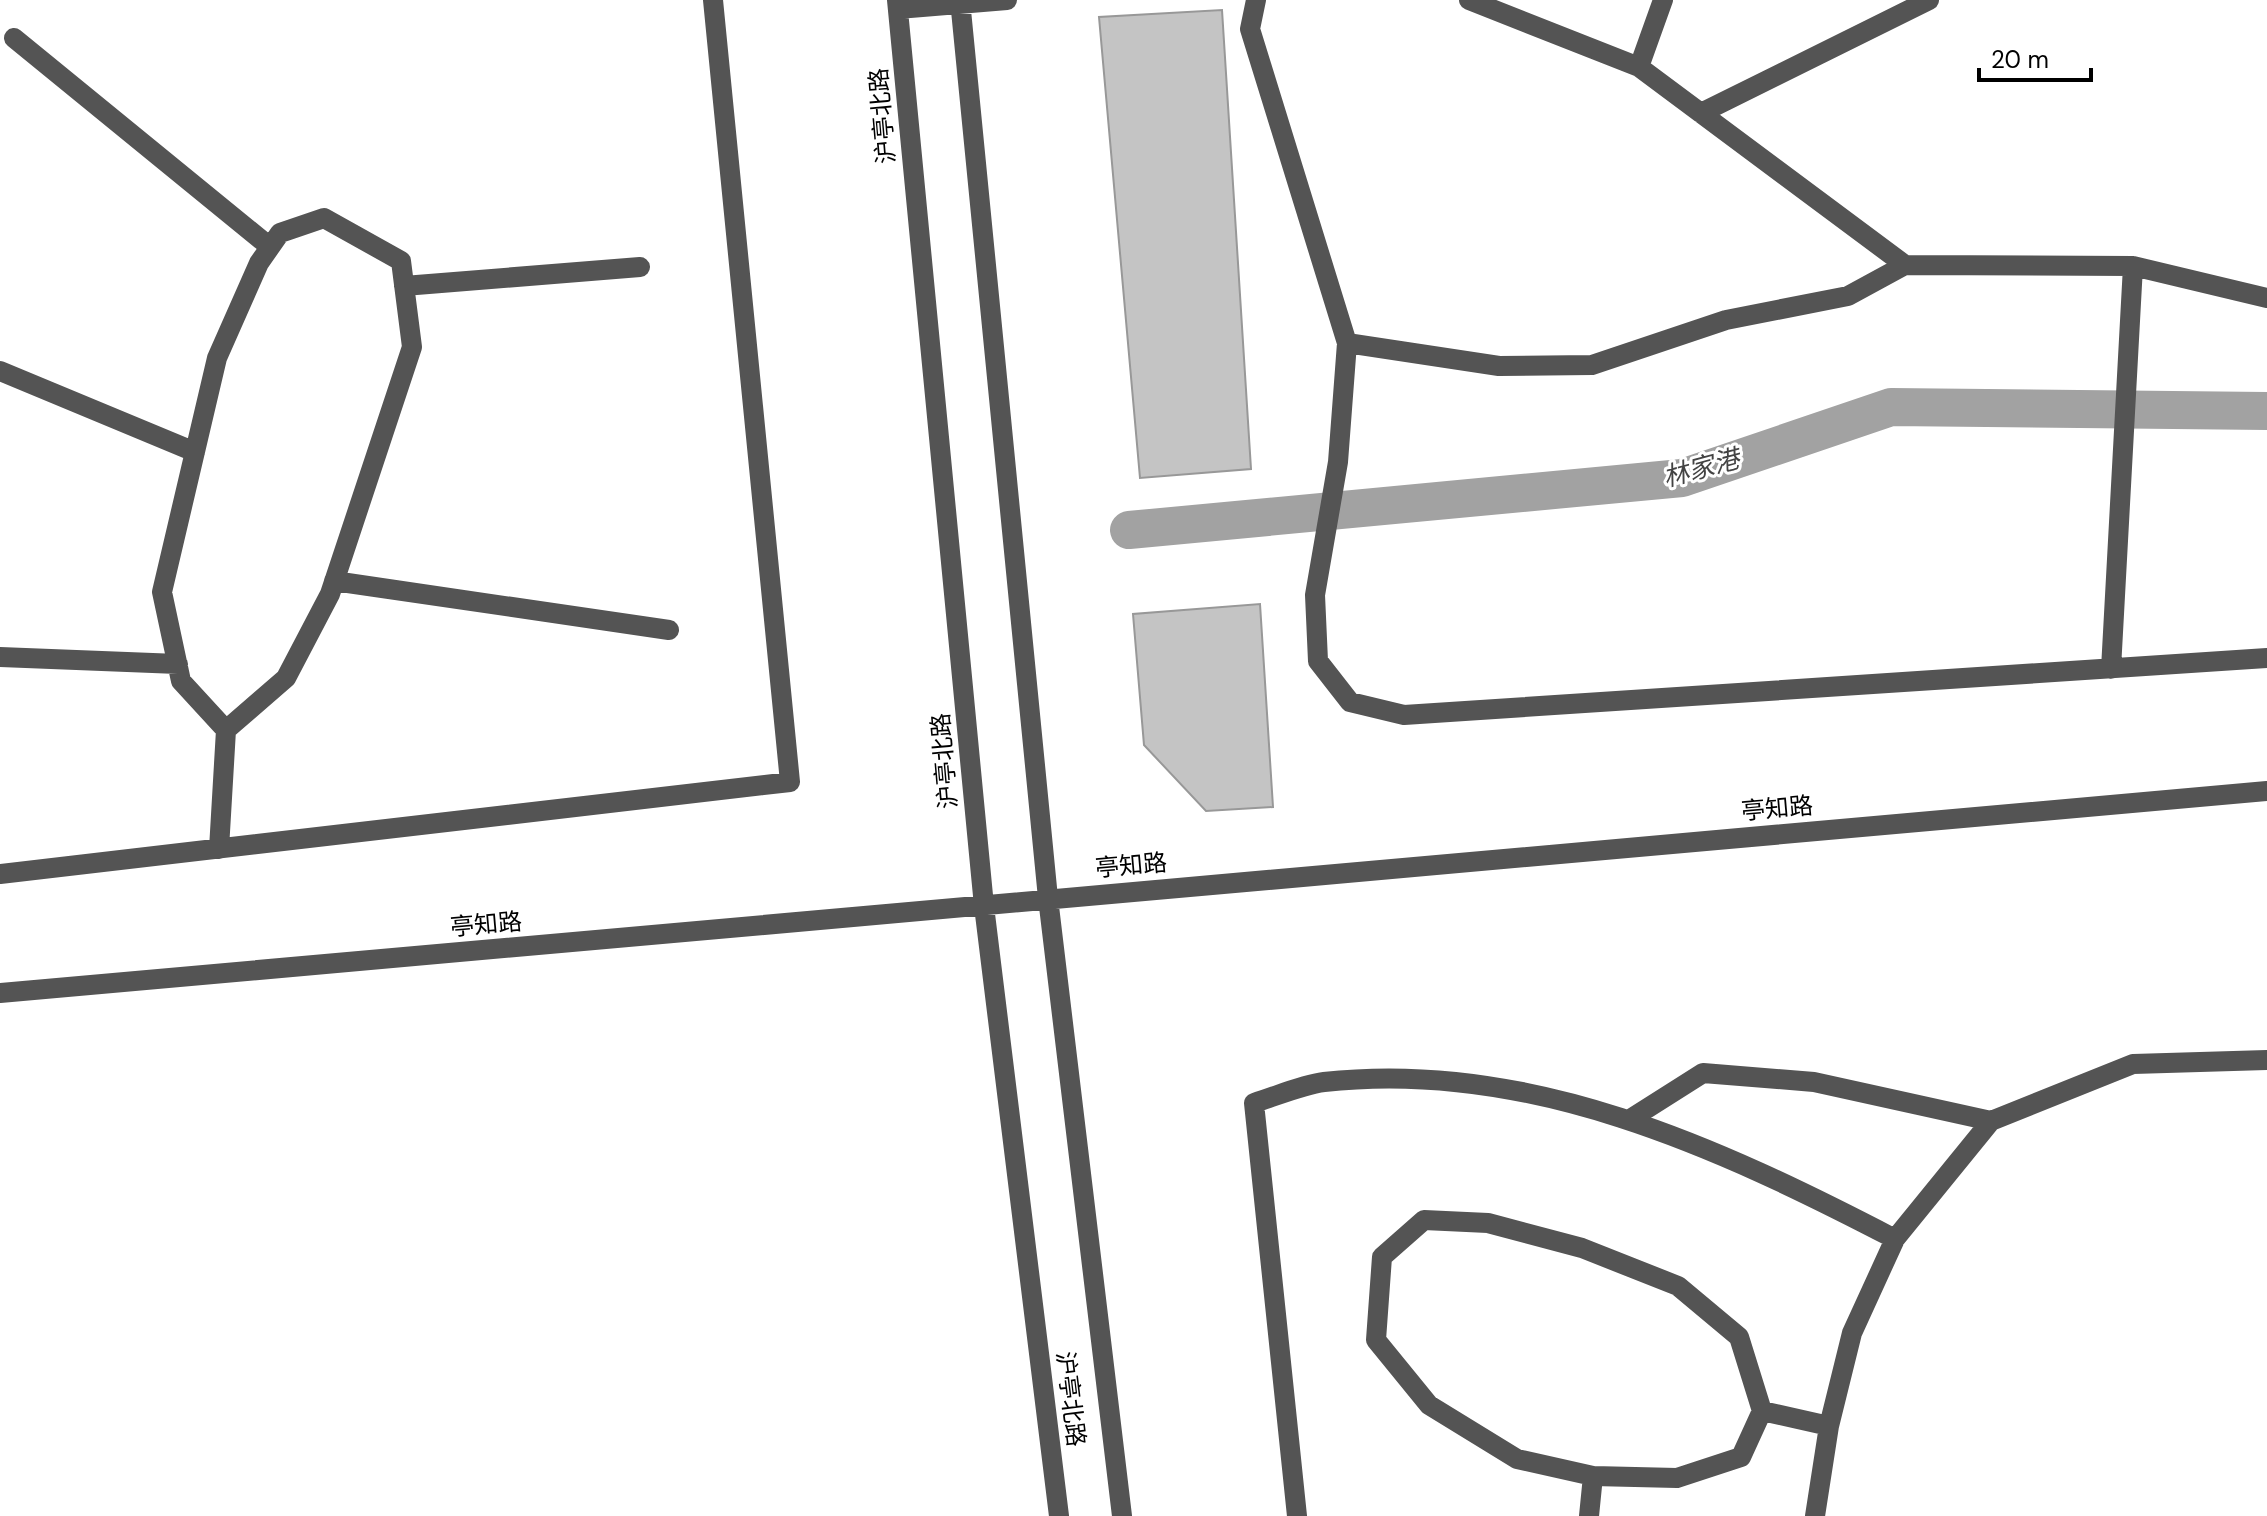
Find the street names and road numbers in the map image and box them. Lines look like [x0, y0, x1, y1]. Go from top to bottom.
street label: 沪亭北路 [862, 67, 902, 165]
street label: 沪亭北路 [924, 712, 964, 810]
street label: 亭知路 [1740, 789, 1814, 827]
street label: 亭知路 [1094, 846, 1168, 884]
street label: 亭知路 [449, 905, 523, 943]
street label: 沪亭北路 [1050, 1349, 1092, 1449]

